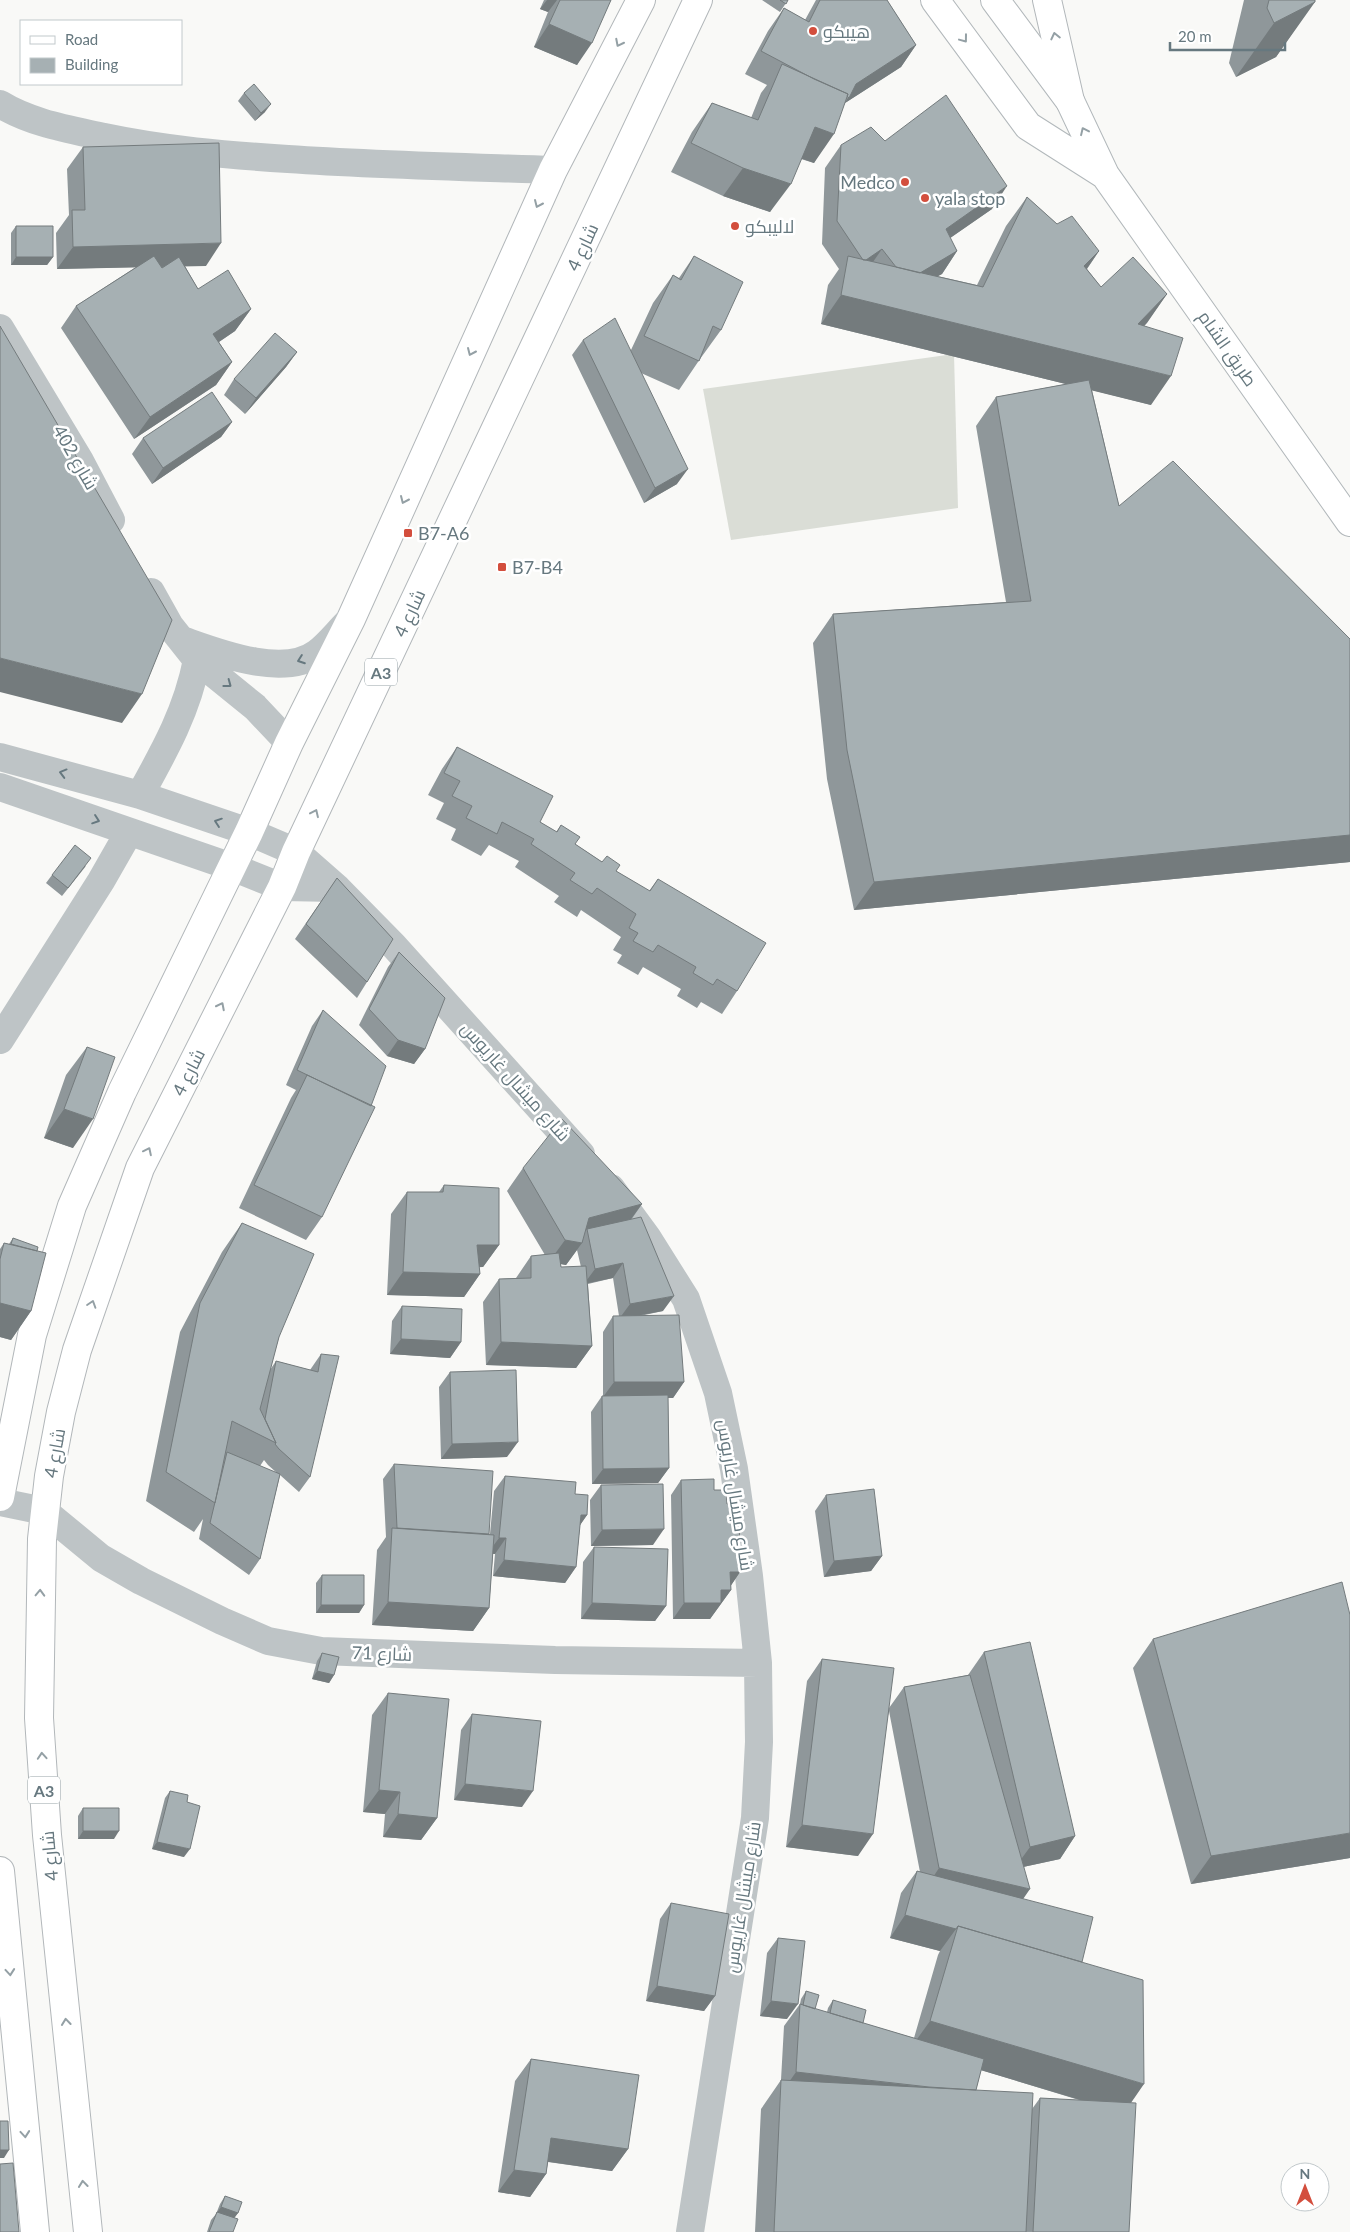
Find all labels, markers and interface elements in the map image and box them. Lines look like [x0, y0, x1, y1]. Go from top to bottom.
legend [20, 20, 182, 85]
place label: هيبكو [823, 20, 870, 43]
scale bar [1170, 20, 1285, 52]
marker: هيبكو [807, 25, 819, 37]
text: 20 m [1178, 27, 1212, 45]
text: Road [65, 30, 98, 48]
one-way arrow [1050, 32, 1061, 41]
one-way arrow [958, 33, 967, 43]
one-way arrow [615, 38, 625, 47]
text: Building [65, 55, 118, 73]
one-way arrow [1080, 127, 1091, 136]
place label: Medco [840, 171, 895, 193]
marker: Medco [899, 176, 911, 188]
place label: yala stop [935, 187, 1005, 209]
marker: yala stop [919, 192, 931, 204]
one-way arrow [533, 199, 544, 208]
place label: لاليبكو [745, 215, 794, 238]
street label: شارع 4 [561, 220, 604, 275]
marker: لاليبكو [729, 220, 741, 232]
street label: طريق الشام [1192, 306, 1262, 391]
one-way arrow [467, 347, 478, 356]
street label: شارع 402 [47, 421, 103, 494]
one-way arrow [400, 495, 411, 504]
place label: B7-A6 [418, 522, 469, 544]
marker: B7-A6 [402, 527, 414, 539]
place label: B7-B4 [512, 556, 563, 578]
marker: B7-B4 [496, 561, 508, 573]
street label: شارع 4 [388, 586, 431, 641]
one-way arrow [297, 654, 305, 664]
road number: A3 [365, 659, 397, 686]
one-way arrow [222, 678, 232, 687]
one-way arrow [58, 768, 67, 779]
one-way arrow [308, 809, 318, 818]
one-way arrow [91, 814, 99, 824]
one-way arrow [214, 817, 223, 827]
one-way arrow [215, 1002, 225, 1011]
street label: شارع ميشال غاريوس [455, 1017, 575, 1146]
street label: شارع 4 [167, 1045, 211, 1100]
one-way arrow [142, 1147, 152, 1156]
one-way arrow [87, 1300, 97, 1308]
street label: شارع ميشال غاريوس [711, 1418, 759, 1573]
street label: شارع 4 [39, 1427, 71, 1480]
one-way arrow [35, 1589, 46, 1597]
street label: شارع 71 [351, 1641, 413, 1667]
one-way arrow [36, 1751, 47, 1759]
road number: A3 [28, 1776, 60, 1804]
street label: شارع ميشال غاريوس [719, 1820, 767, 1975]
street label: شارع 4 [36, 1830, 64, 1882]
one-way arrow [4, 1968, 15, 1976]
one-way arrow [61, 2018, 72, 2026]
one-way arrow [19, 2130, 30, 2138]
north arrow [1280, 2162, 1330, 2212]
text: N [1300, 2165, 1310, 2182]
one-way arrow [78, 2179, 89, 2187]

